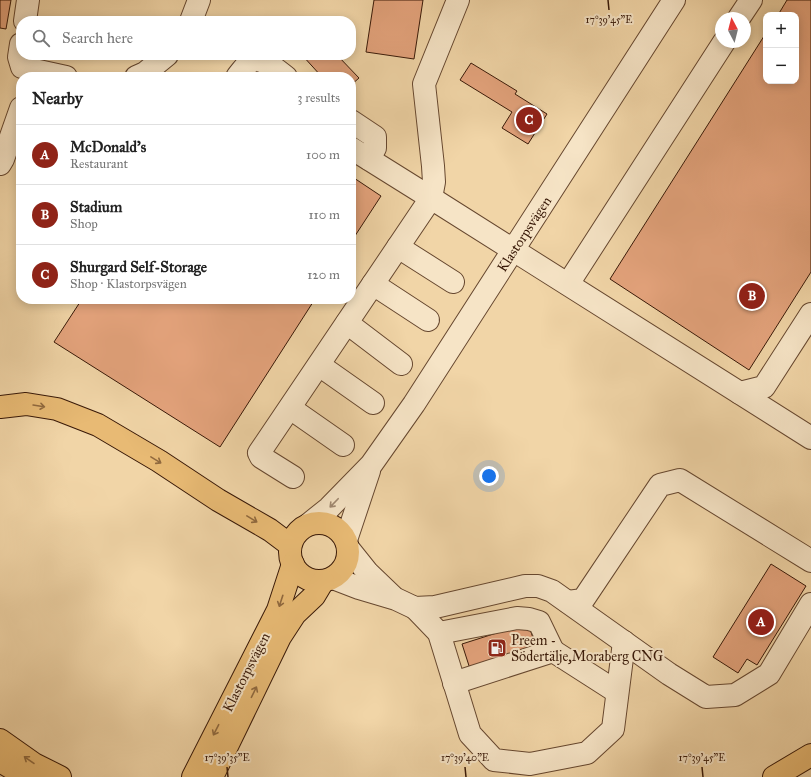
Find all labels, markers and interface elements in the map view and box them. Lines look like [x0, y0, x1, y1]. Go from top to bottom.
north arrow [715, 12, 751, 48]
map controls [763, 12, 799, 84]
button: + [763, 12, 799, 48]
text: 17°39'45"E [586, 14, 632, 26]
search box [16, 16, 356, 60]
icon: search [30, 27, 52, 49]
text: Search here [62, 29, 133, 47]
button: − [763, 48, 799, 84]
text: Nearby [32, 88, 83, 109]
text: 3 results [297, 90, 340, 106]
pin: C [516, 105, 542, 135]
text: McDonald's [70, 138, 146, 156]
text: A [41, 147, 49, 163]
text: 100 m [306, 147, 340, 163]
text: Restaurant [70, 156, 128, 172]
street label: Klastorpsvägen [494, 193, 555, 275]
text: Stadium [70, 198, 122, 216]
text: B [41, 207, 49, 223]
text: 110 m [308, 207, 340, 223]
text: Shop [70, 216, 98, 232]
text: Shurgard Self-Storage [70, 258, 207, 276]
text: C [41, 267, 49, 283]
text: 120 m [307, 267, 340, 283]
text: Shop · Klastorpsvägen [70, 276, 187, 292]
pin: B [739, 281, 765, 311]
one-way arrow [32, 402, 45, 410]
one-way arrow [150, 456, 162, 464]
your location [479, 466, 499, 486]
one-way arrow [329, 498, 339, 508]
one-way arrow [246, 516, 258, 524]
one-way arrow [277, 594, 284, 607]
pin: A [748, 607, 774, 637]
street label: Klastorpsvägen [219, 629, 274, 715]
place label: Preem - Södertälje,Moraberg CNG [511, 632, 663, 665]
fuel station icon: Preem - Södertälje,Moraberg CNG [486, 637, 508, 659]
one-way arrow [251, 686, 258, 698]
one-way arrow [212, 723, 219, 735]
text: 17°39'35"E [204, 752, 250, 764]
text: 17°39'40"E [441, 752, 489, 764]
text: 17°39'45"E [679, 752, 725, 764]
one-way arrow [24, 756, 35, 764]

